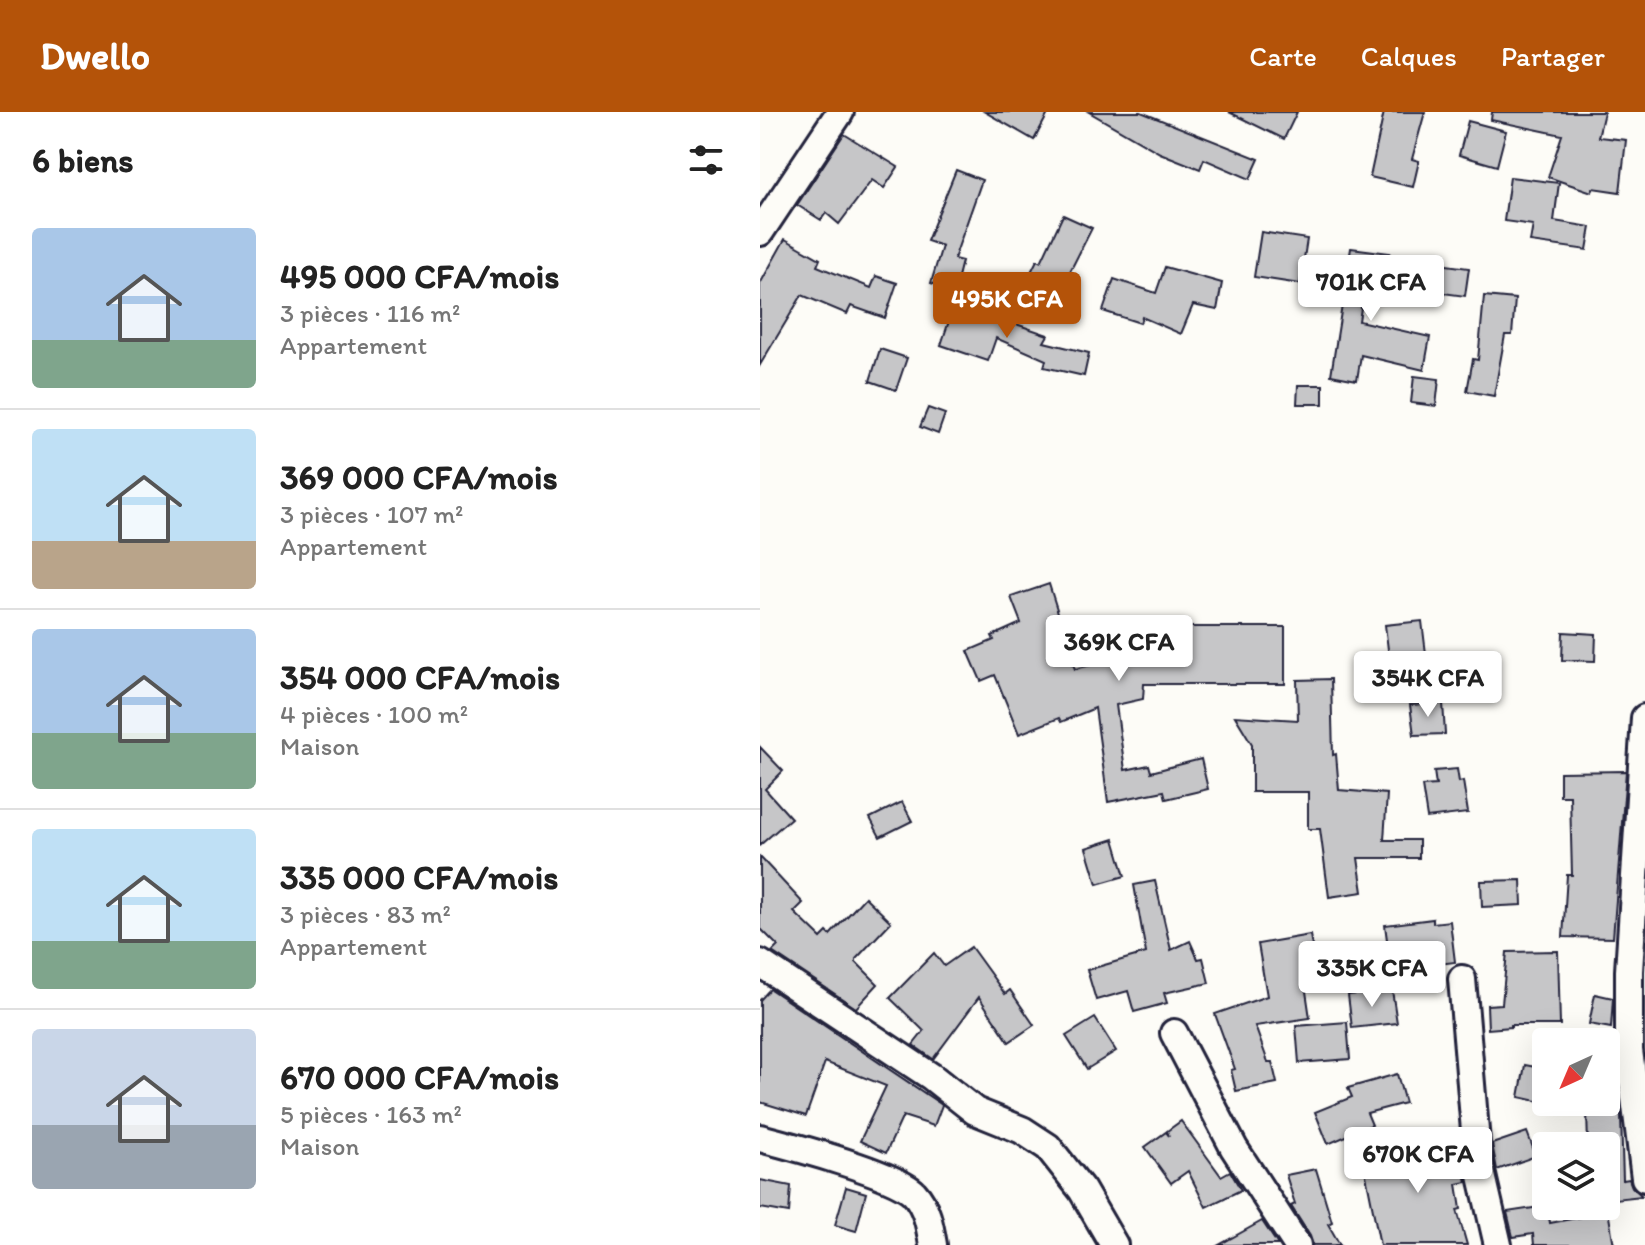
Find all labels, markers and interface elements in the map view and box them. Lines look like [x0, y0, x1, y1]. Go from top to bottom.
text: Dwello [40, 33, 150, 79]
text: Carte [1249, 39, 1317, 73]
text: Calques [1361, 39, 1457, 73]
text: Partager [1501, 39, 1605, 73]
icon: filters [684, 138, 728, 182]
text: 6 biens [32, 140, 134, 181]
pin: 701K CFA [1288, 255, 1454, 323]
text: 495 000 CFA/mois [280, 256, 559, 297]
icon: home [96, 260, 192, 356]
text: 701K CFA [1316, 265, 1426, 297]
pin: 495K CFA [924, 272, 1090, 340]
text: 495K CFA [951, 282, 1063, 314]
text: 3 pièces · 116 m² [280, 297, 460, 329]
text: Appartement [280, 329, 427, 361]
text: 369 000 CFA/mois [280, 457, 558, 498]
icon: home [96, 461, 192, 557]
text: 3 pièces · 107 m² [280, 498, 463, 530]
text: Appartement [280, 530, 427, 562]
pin: 369K CFA [1036, 615, 1202, 683]
text: 369K CFA [1064, 625, 1174, 657]
pin: 354K CFA [1345, 651, 1511, 719]
text: 354 000 CFA/mois [280, 657, 560, 698]
icon: home [96, 661, 192, 757]
text: 354K CFA [1372, 661, 1484, 693]
text: 4 pièces · 100 m² [280, 698, 468, 730]
text: Maison [280, 730, 359, 762]
text: 335 000 CFA/mois [280, 857, 558, 898]
icon: home [96, 861, 192, 957]
text: 3 pièces · 83 m² [280, 898, 451, 930]
text: Appartement [280, 930, 427, 962]
pin: 335K CFA [1289, 941, 1455, 1009]
text: 335K CFA [1316, 951, 1428, 983]
north arrow [1532, 1028, 1620, 1116]
map controls [1532, 1028, 1620, 1220]
text: 670 000 CFA/mois [280, 1057, 559, 1098]
icon: home [96, 1061, 192, 1157]
text: 5 pièces · 163 m² [280, 1098, 462, 1130]
pin: 670K CFA [1335, 1127, 1501, 1195]
text: Maison [280, 1130, 359, 1162]
button: layers [1532, 1132, 1620, 1220]
text: 670K CFA [1362, 1137, 1474, 1169]

